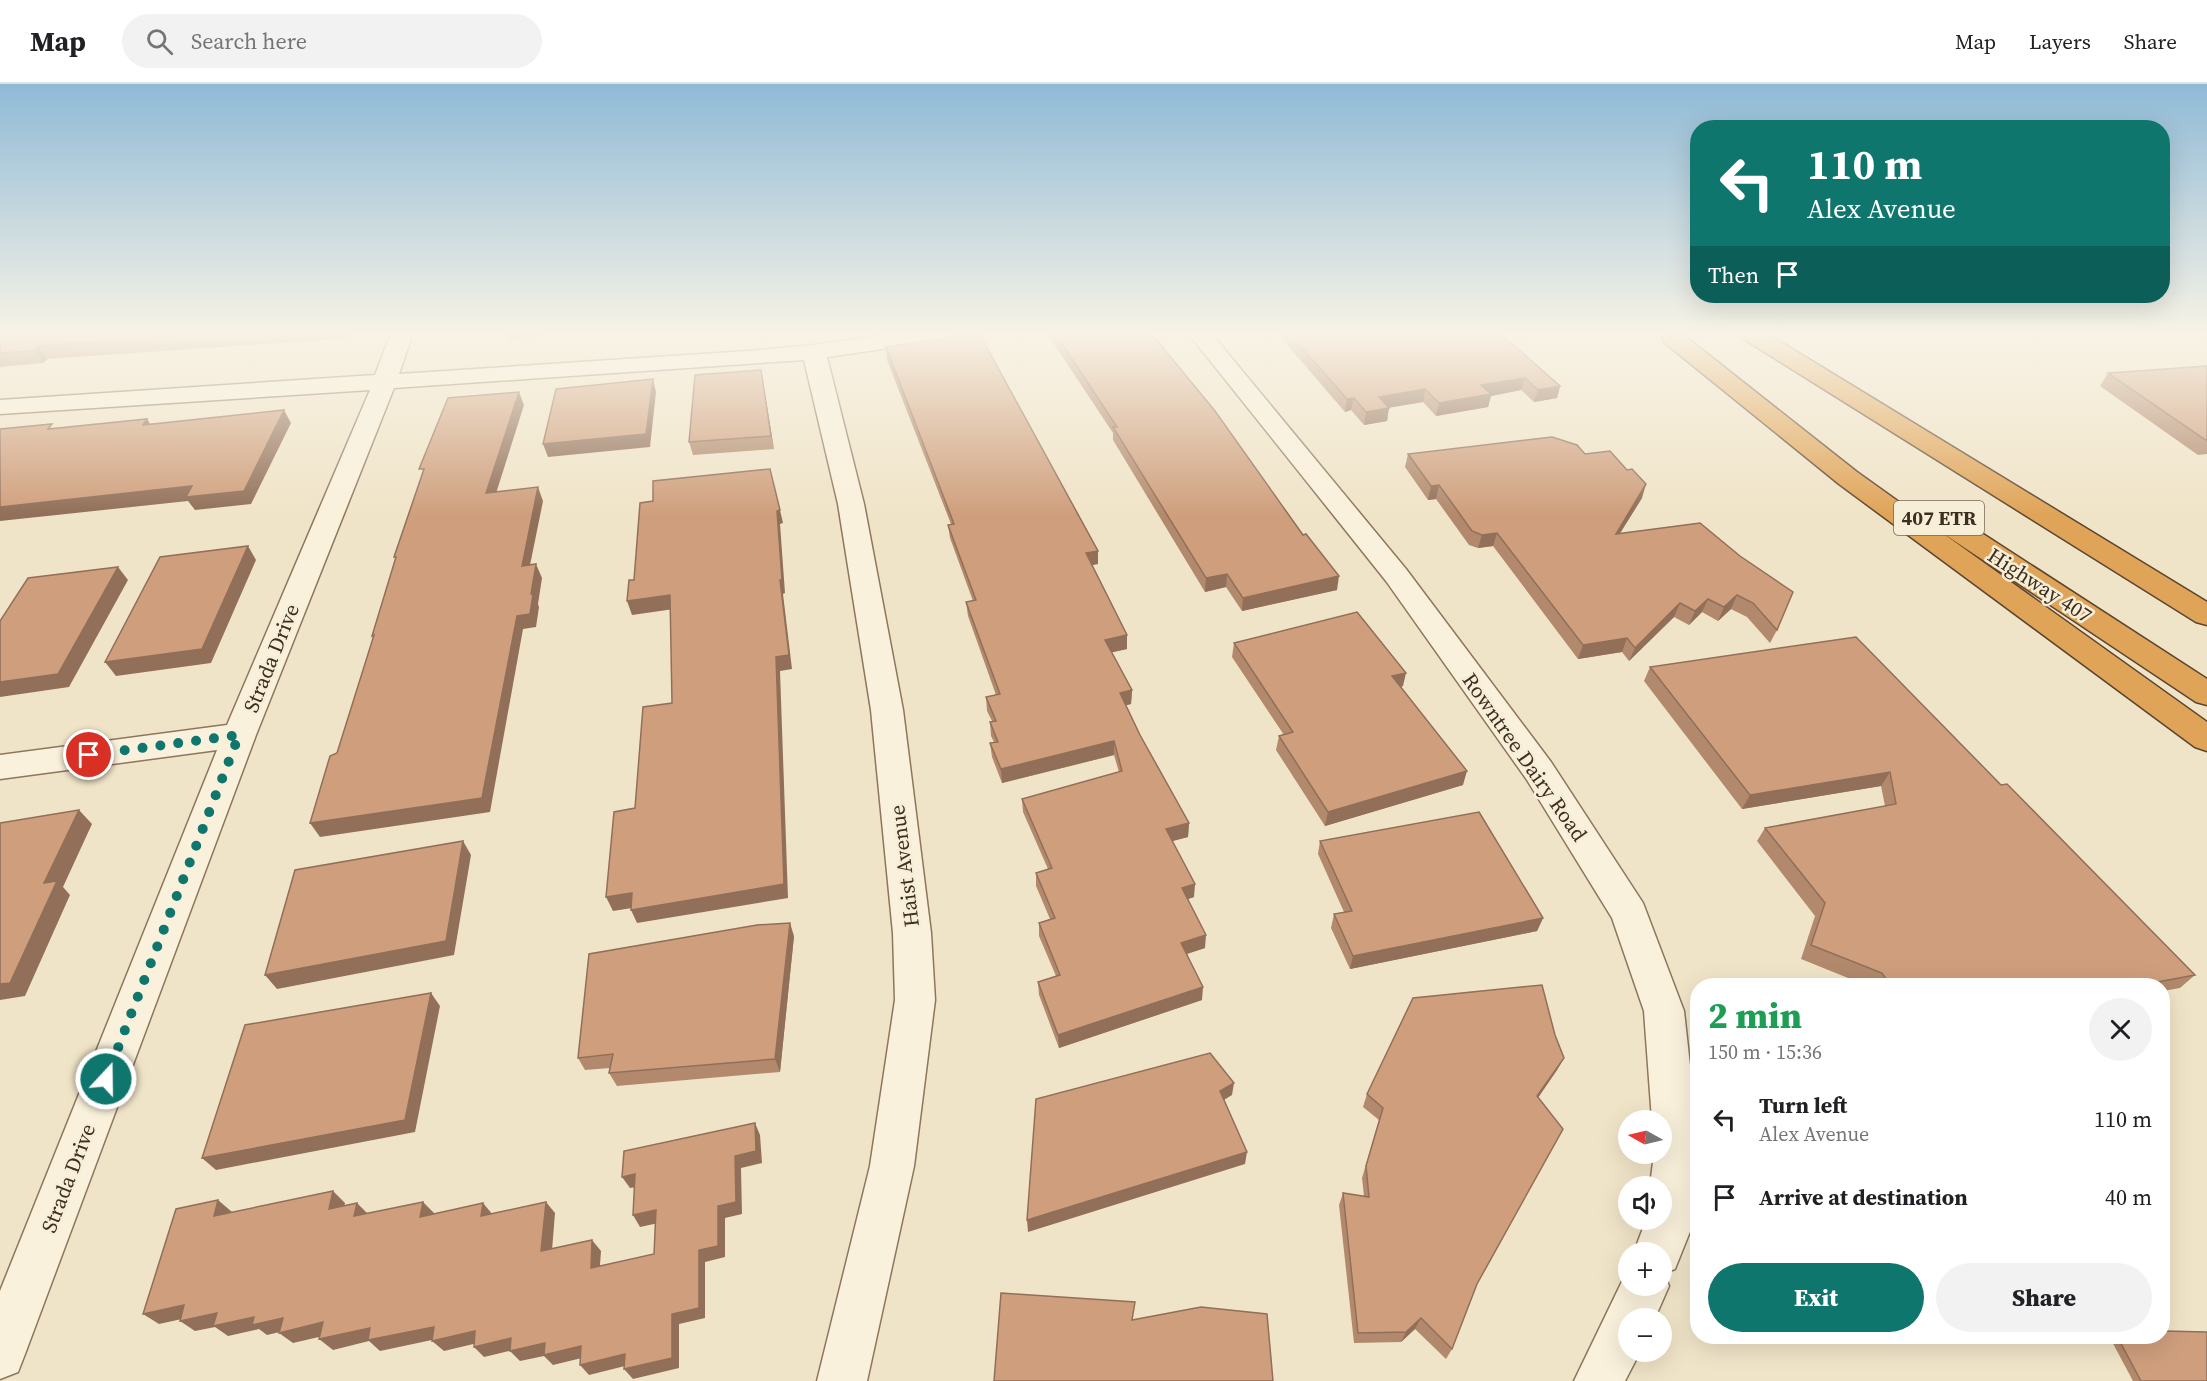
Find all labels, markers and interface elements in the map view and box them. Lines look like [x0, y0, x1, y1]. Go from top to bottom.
search box [122, 14, 542, 68]
text: Map [30, 22, 86, 60]
icon: search [143, 25, 176, 58]
text: Search here [191, 26, 307, 56]
text: Map [1955, 27, 1996, 56]
text: Layers [2029, 27, 2091, 56]
text: Share [2124, 27, 2177, 56]
text: 110 m [1807, 135, 1922, 193]
icon: left [1708, 144, 1786, 222]
text: Alex Avenue [1807, 190, 1956, 227]
icon: arrive [1771, 258, 1804, 291]
text: Then [1708, 260, 1759, 290]
road number: 407 ETR [1894, 501, 1984, 535]
street label: Highway 407 [1982, 540, 2098, 630]
street label: Strada Drive [236, 599, 306, 717]
street label: Rowntree Dairy Road [1456, 667, 1594, 847]
pin [63, 729, 114, 780]
icon: arrive [72, 738, 105, 771]
street label: Haist Avenue [882, 803, 926, 929]
text: 2 min [1708, 991, 1802, 1040]
button: close [2089, 998, 2152, 1061]
text: 150 m · 15:36 [1708, 1038, 1822, 1066]
position arrow [74, 1047, 138, 1111]
text: Turn left [1759, 1090, 1847, 1120]
icon: left [1708, 1103, 1741, 1136]
text: 110 m [2094, 1104, 2152, 1134]
north arrow [1618, 1110, 1672, 1164]
map controls [1618, 1110, 1672, 1362]
street label: Strada Drive [34, 1119, 102, 1237]
text: Alex Avenue [1759, 1120, 1869, 1148]
button: sound [1618, 1176, 1672, 1230]
icon: arrive [1708, 1181, 1741, 1214]
text: Arrive at destination [1759, 1182, 1968, 1212]
text: 40 m [2105, 1182, 2152, 1212]
button: + [1618, 1242, 1672, 1296]
button: Exit [1708, 1263, 1924, 1332]
button: Share [1936, 1263, 2152, 1332]
button: − [1618, 1308, 1672, 1362]

